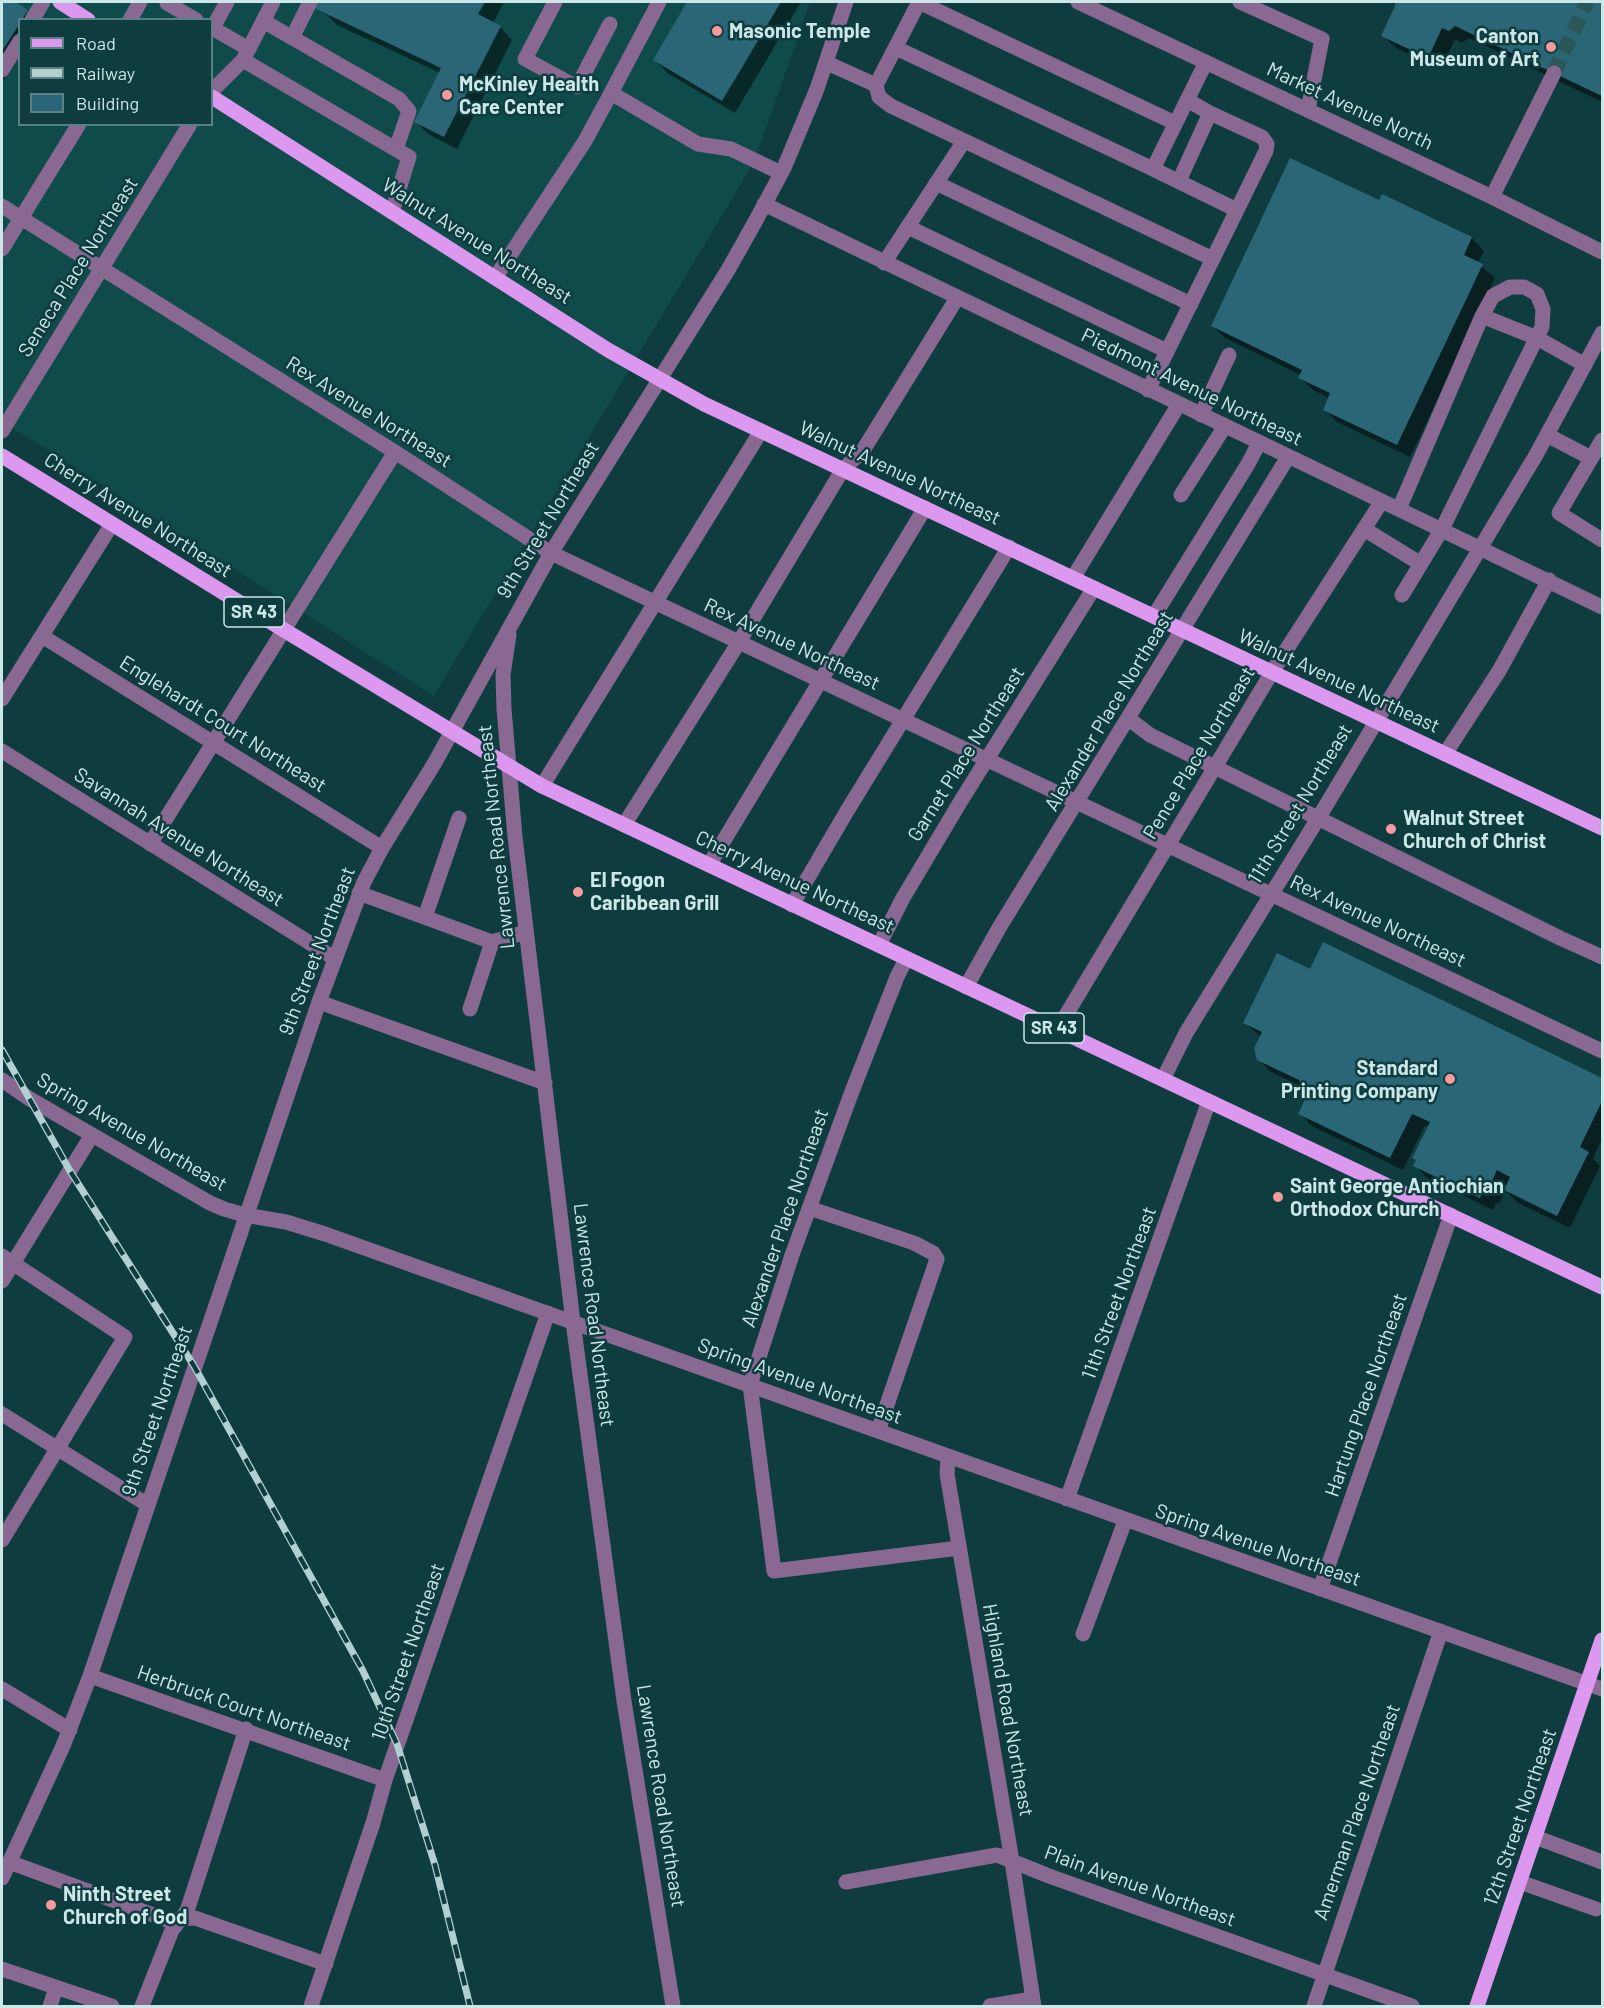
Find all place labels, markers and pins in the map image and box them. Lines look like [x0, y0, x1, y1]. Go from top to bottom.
place label: Masonic Temple [729, 19, 871, 43]
marker: Masonic Temple [710, 24, 724, 38]
place label: Canton Museum of Art [1410, 24, 1539, 71]
marker: Canton Museum of Art [1544, 40, 1558, 54]
place label: McKinley Health Care Center [459, 72, 599, 119]
marker: McKinley Health Care Center [440, 88, 454, 102]
place label: Walnut Street Church of Christ [1403, 806, 1546, 853]
marker: Walnut Street Church of Christ [1384, 822, 1398, 836]
place label: El Fogon Caribbean Grill [590, 868, 719, 915]
marker: El Fogon Caribbean Grill [571, 885, 585, 899]
place label: Standard Printing Company [1281, 1056, 1438, 1103]
marker: Standard Printing Company [1443, 1072, 1457, 1086]
place label: Saint George Antiochian Orthodox Church [1290, 1174, 1504, 1221]
marker: Saint George Antiochian Orthodox Church [1271, 1190, 1285, 1204]
place label: Ninth Street Church of God [63, 1882, 187, 1929]
marker: Ninth Street Church of God [44, 1898, 58, 1912]

